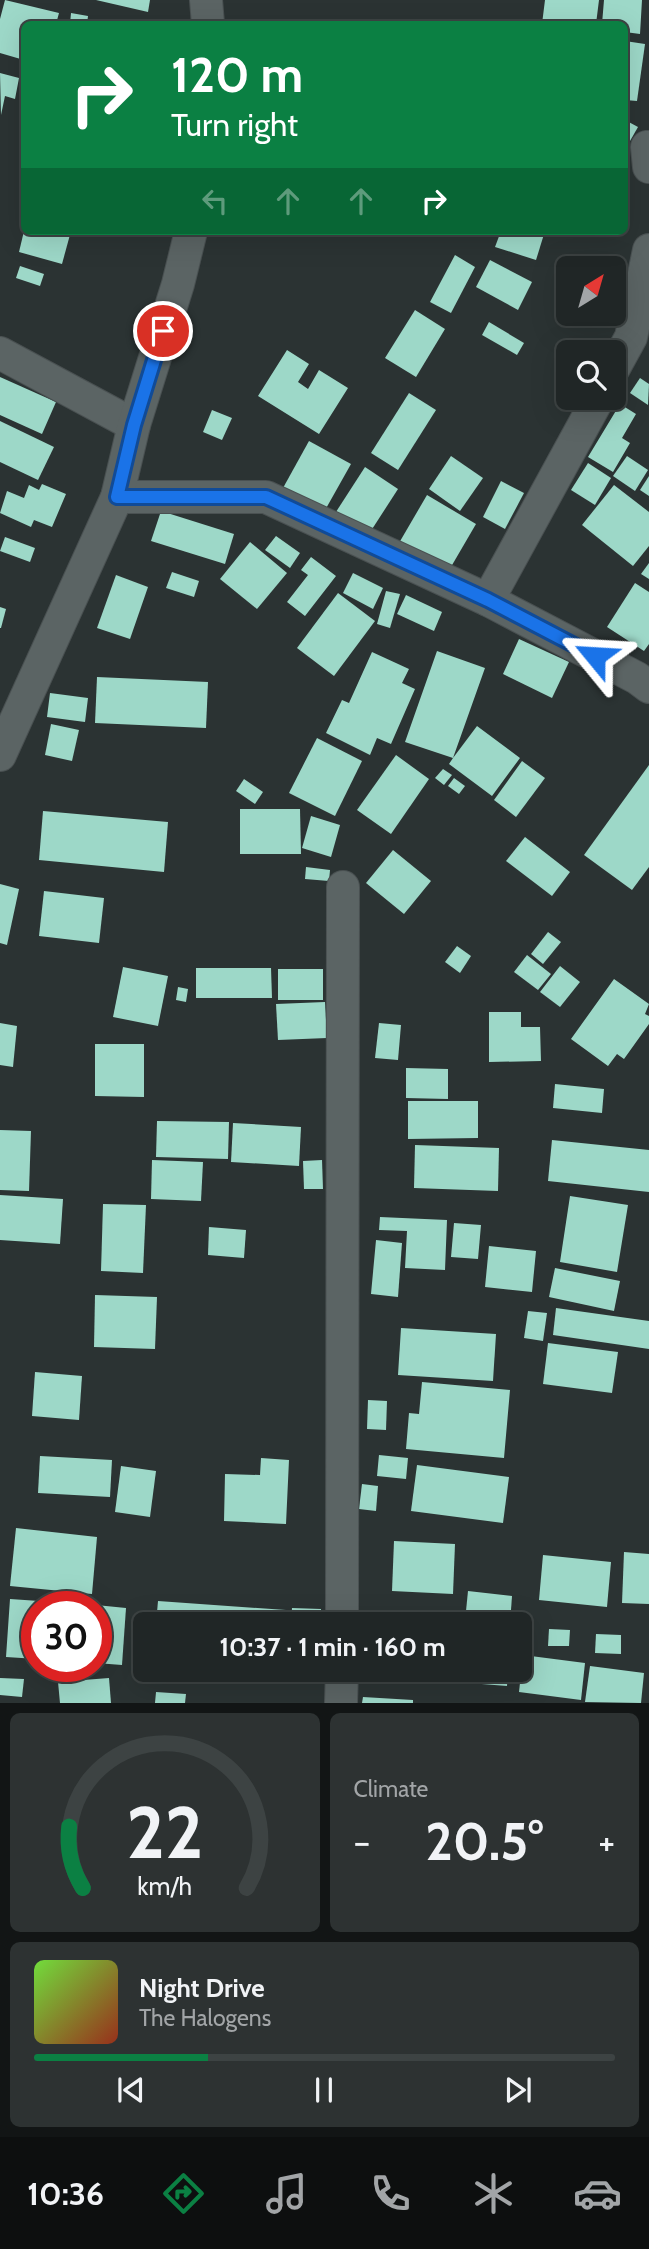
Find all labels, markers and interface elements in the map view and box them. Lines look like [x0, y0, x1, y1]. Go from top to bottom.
text: 120 m [171, 45, 303, 104]
icon: right [56, 49, 147, 140]
text: Turn right [171, 105, 298, 144]
icon: left [196, 182, 234, 220]
icon: ahead [269, 182, 307, 220]
icon: ahead [342, 182, 380, 220]
icon: right [415, 182, 453, 220]
north arrow [556, 256, 626, 326]
map controls [556, 256, 626, 410]
pin [133, 301, 193, 361]
icon: arrive [144, 312, 182, 350]
button: search [556, 340, 626, 410]
position arrow [558, 619, 632, 693]
speed limit sign: 30 [21, 1591, 112, 1682]
text: 10:37 · 1 min · 160 m [219, 1631, 446, 1663]
text: Climate [354, 1775, 428, 1803]
text: 22 [126, 1789, 203, 1877]
text: 20.5° [425, 1810, 543, 1873]
text: − [354, 1818, 370, 1865]
text: + [598, 1818, 615, 1865]
text: km/h [137, 1871, 192, 1901]
text: Night Drive [139, 1972, 265, 2004]
text: The Halogens [139, 2004, 271, 2032]
icon: previous [112, 2071, 150, 2109]
icon: pause [305, 2071, 343, 2109]
icon: next [499, 2071, 537, 2109]
icon: directions [159, 2169, 208, 2218]
icon: music [262, 2169, 311, 2218]
icon: phone [366, 2169, 415, 2218]
icon: climate [469, 2169, 518, 2218]
icon: car [573, 2169, 622, 2218]
text: 10:36 [27, 2174, 104, 2213]

